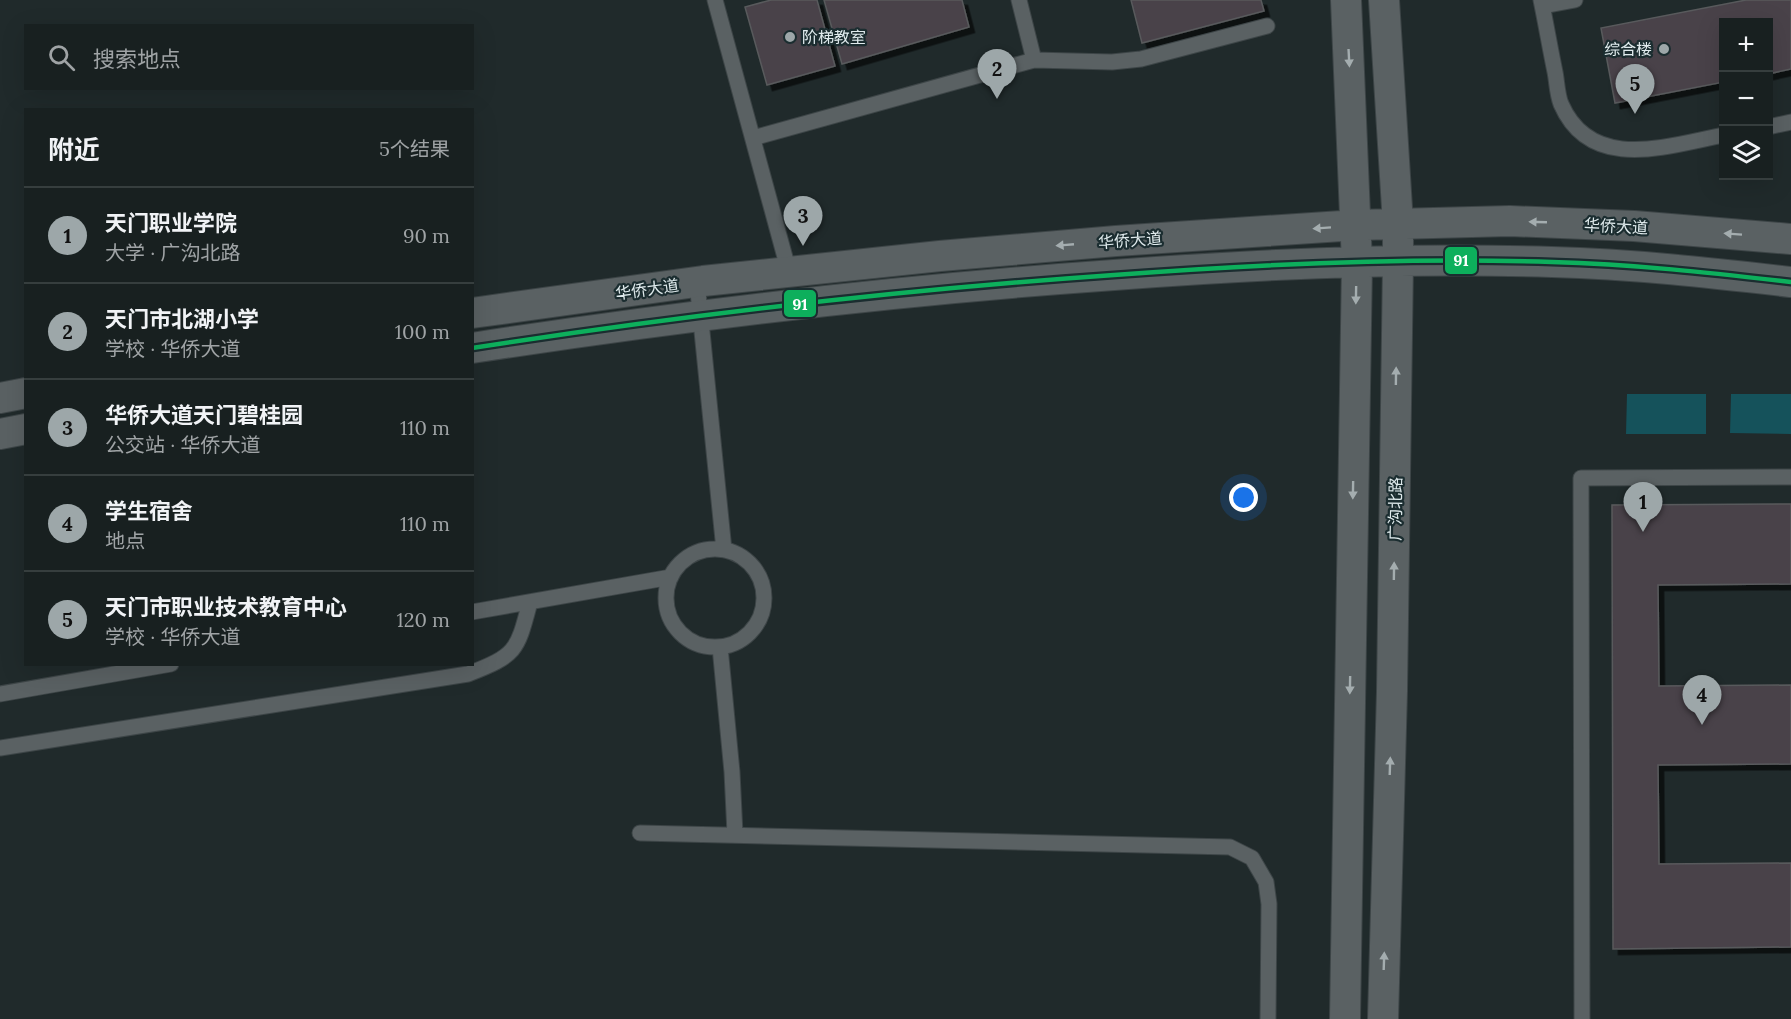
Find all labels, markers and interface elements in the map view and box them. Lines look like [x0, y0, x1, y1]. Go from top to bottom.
map controls [1719, 18, 1773, 180]
button: + [1719, 18, 1773, 72]
search box [24, 24, 474, 90]
place label: 阶梯教室 [802, 27, 866, 47]
marker: 阶梯教室 [783, 30, 797, 44]
place label: 综合楼 [1604, 39, 1652, 59]
icon: search [45, 41, 78, 74]
marker: 综合楼 [1657, 42, 1671, 56]
text: 搜索地点 [93, 45, 181, 73]
one-way arrow [1345, 49, 1354, 68]
pin: 2 [978, 50, 1016, 99]
pin: 5 [1616, 64, 1654, 114]
button: − [1719, 72, 1773, 126]
button: layers [1719, 126, 1773, 180]
text: 附近 [48, 133, 100, 166]
text: 5个结果 [379, 136, 450, 161]
pin: 3 [784, 196, 822, 246]
text: 天门职业学院 [105, 209, 237, 237]
street label: 华侨大道 [1584, 214, 1648, 238]
one-way arrow [1529, 218, 1548, 227]
text: 1 [63, 223, 72, 248]
text: 90 m [403, 223, 450, 248]
one-way arrow [1313, 223, 1332, 232]
street label: 华侨大道 [1097, 228, 1163, 252]
one-way arrow [1723, 229, 1742, 239]
text: 大学 · 广沟北路 [105, 240, 241, 265]
one-way arrow [1055, 240, 1074, 250]
line badge: 91 [1444, 246, 1478, 275]
text: 91 [1453, 250, 1469, 270]
street label: 华侨大道 [614, 275, 680, 303]
one-way arrow [1352, 286, 1361, 305]
line badge: 91 [783, 289, 817, 318]
text: 91 [792, 294, 808, 314]
text: 天门市北湖小学 [105, 305, 259, 333]
text: 2 [62, 319, 73, 344]
text: 100 m [395, 319, 450, 344]
text: 学校 · 华侨大道 [105, 336, 241, 361]
one-way arrow [1392, 366, 1401, 385]
text: 华侨大道天门碧桂园 [105, 401, 303, 429]
text: 3 [62, 415, 73, 440]
text: 110 m [400, 415, 450, 440]
text: 公交站 · 华侨大道 [105, 432, 261, 457]
street label: 广沟北路 [1384, 477, 1406, 541]
one-way arrow [1349, 481, 1358, 500]
pin: 1 [1624, 482, 1662, 532]
your location [1229, 483, 1258, 512]
text: 学生宿舍 [105, 497, 193, 525]
text: 4 [62, 511, 73, 536]
text: 110 m [400, 511, 450, 536]
text: 地点 [105, 528, 145, 553]
one-way arrow [1389, 561, 1399, 580]
text: 天门市职业技术教育中心 [105, 593, 347, 621]
text: 5 [62, 607, 73, 632]
text: 120 m [396, 607, 450, 632]
text: 学校 · 华侨大道 [105, 624, 241, 649]
one-way arrow [1345, 676, 1355, 695]
pin: 4 [1682, 676, 1722, 725]
one-way arrow [1385, 756, 1395, 775]
one-way arrow [1380, 951, 1389, 970]

